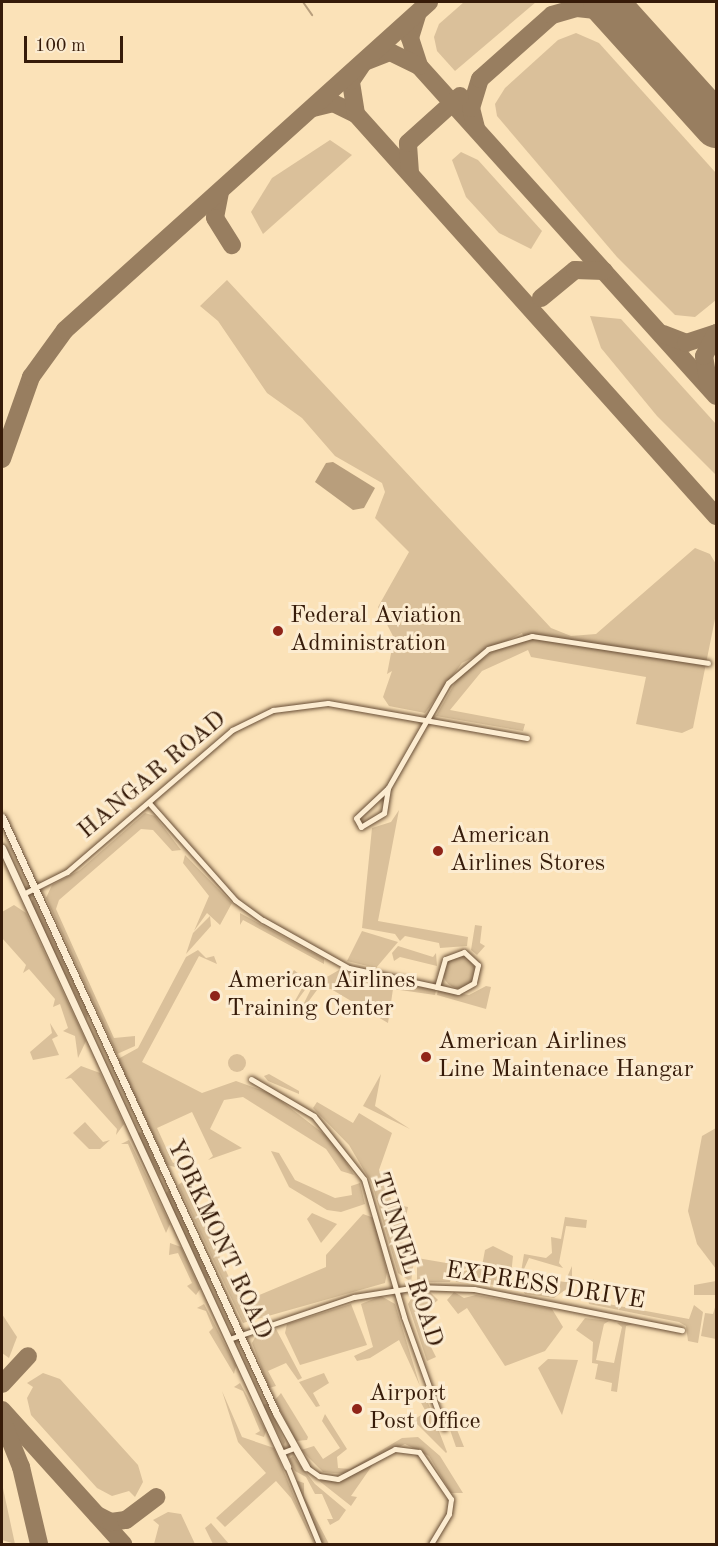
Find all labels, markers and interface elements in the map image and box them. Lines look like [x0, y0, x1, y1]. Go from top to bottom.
scale bar [27, 24, 126, 62]
text: 100 m [35, 37, 86, 55]
place label: Federal Aviation Administration [290, 603, 462, 659]
marker: Federal Aviation Administration [271, 624, 285, 638]
street label: HANGAR ROAD [73, 706, 233, 846]
place label: American Airlines Stores [450, 823, 605, 879]
marker: American Airlines Stores [431, 844, 445, 858]
place label: American Airlines Training Center [227, 968, 416, 1024]
marker: American Airlines Training Center [208, 989, 222, 1003]
place label: American Airlines Line Maintenace Hangar [438, 1029, 694, 1085]
marker: American Airlines Line Maintenace Hangar [419, 1050, 433, 1064]
street label: YORKMONT ROAD [159, 1135, 277, 1345]
street label: TUNNEL ROAD [364, 1169, 448, 1351]
street label: EXPRESS DRIVE [443, 1257, 647, 1317]
place label: Airport Post Office [369, 1381, 480, 1437]
marker: Airport Post Office [350, 1402, 364, 1416]

